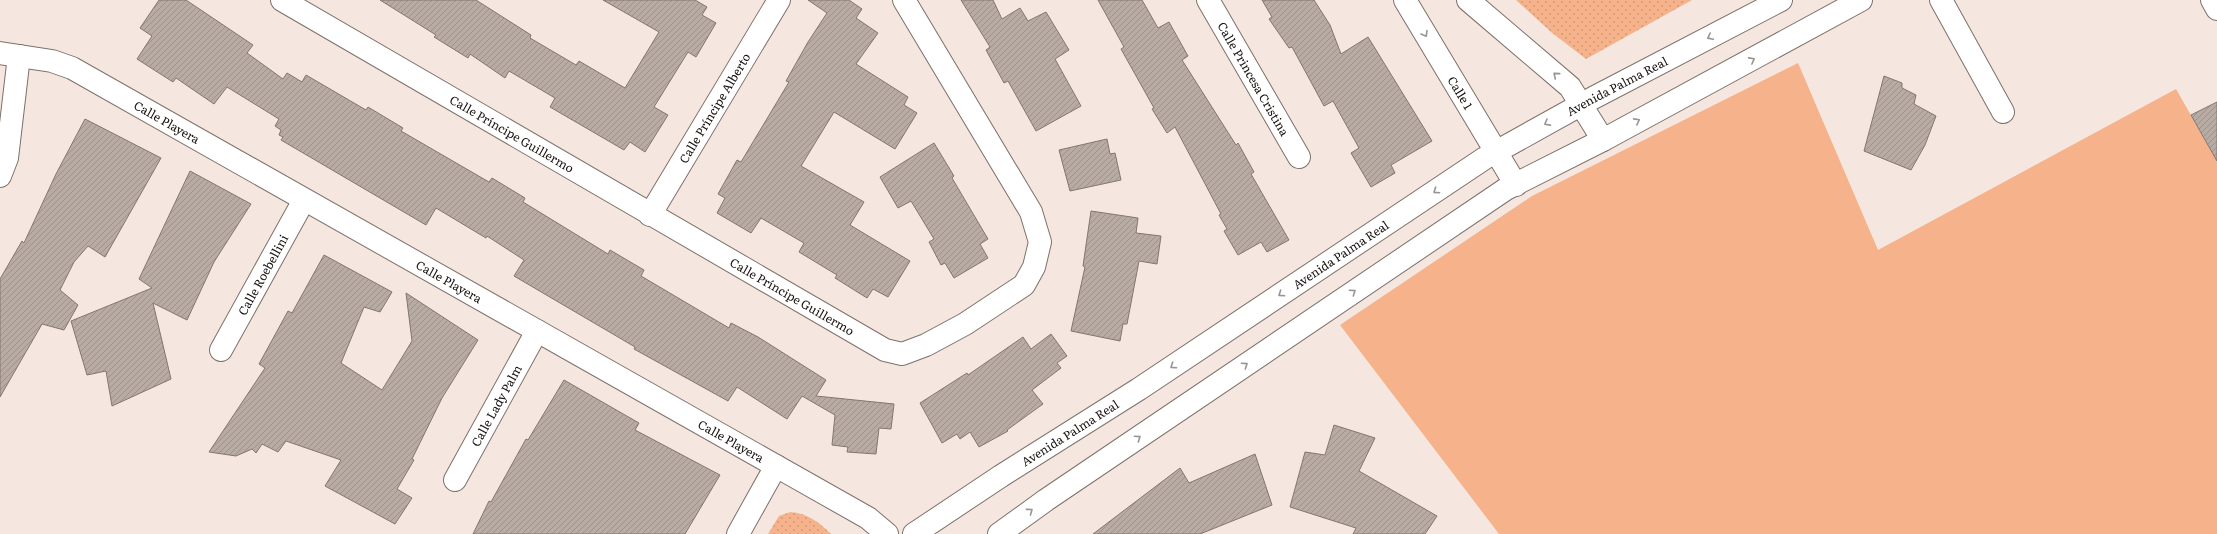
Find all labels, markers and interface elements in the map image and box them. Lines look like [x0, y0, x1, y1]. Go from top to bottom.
street label: Calle Princesa Cristina [1213, 18, 1294, 140]
one-way arrow [1421, 30, 1428, 37]
one-way arrow [1706, 33, 1714, 40]
street label: Calle Príncipe Alberto [674, 49, 754, 166]
street label: Avenida Palma Real [1563, 52, 1671, 120]
one-way arrow [1747, 57, 1755, 64]
street label: Calle 1 [1444, 72, 1478, 113]
one-way arrow [1553, 73, 1560, 80]
street label: Calle Príncipe Guillermo [446, 90, 578, 177]
street label: Calle Playera [131, 96, 204, 148]
one-way arrow [1544, 119, 1551, 126]
one-way arrow [1633, 119, 1640, 126]
one-way arrow [1433, 186, 1440, 194]
street label: Avenida Palma Real [1289, 216, 1392, 293]
street label: Calle Roebellini [233, 231, 292, 318]
street label: Calle Príncipe Guillermo [727, 253, 858, 339]
street label: Calle Playera [413, 255, 486, 307]
one-way arrow [1278, 289, 1285, 297]
one-way arrow [1349, 289, 1356, 297]
street label: Calle Lady Palm [466, 361, 526, 450]
one-way arrow [1170, 361, 1177, 369]
one-way arrow [1241, 363, 1248, 370]
street label: Avenida Palma Real [1018, 395, 1122, 470]
street label: Calle Playera [695, 415, 768, 467]
one-way arrow [1133, 436, 1140, 443]
one-way arrow [1026, 509, 1033, 516]

